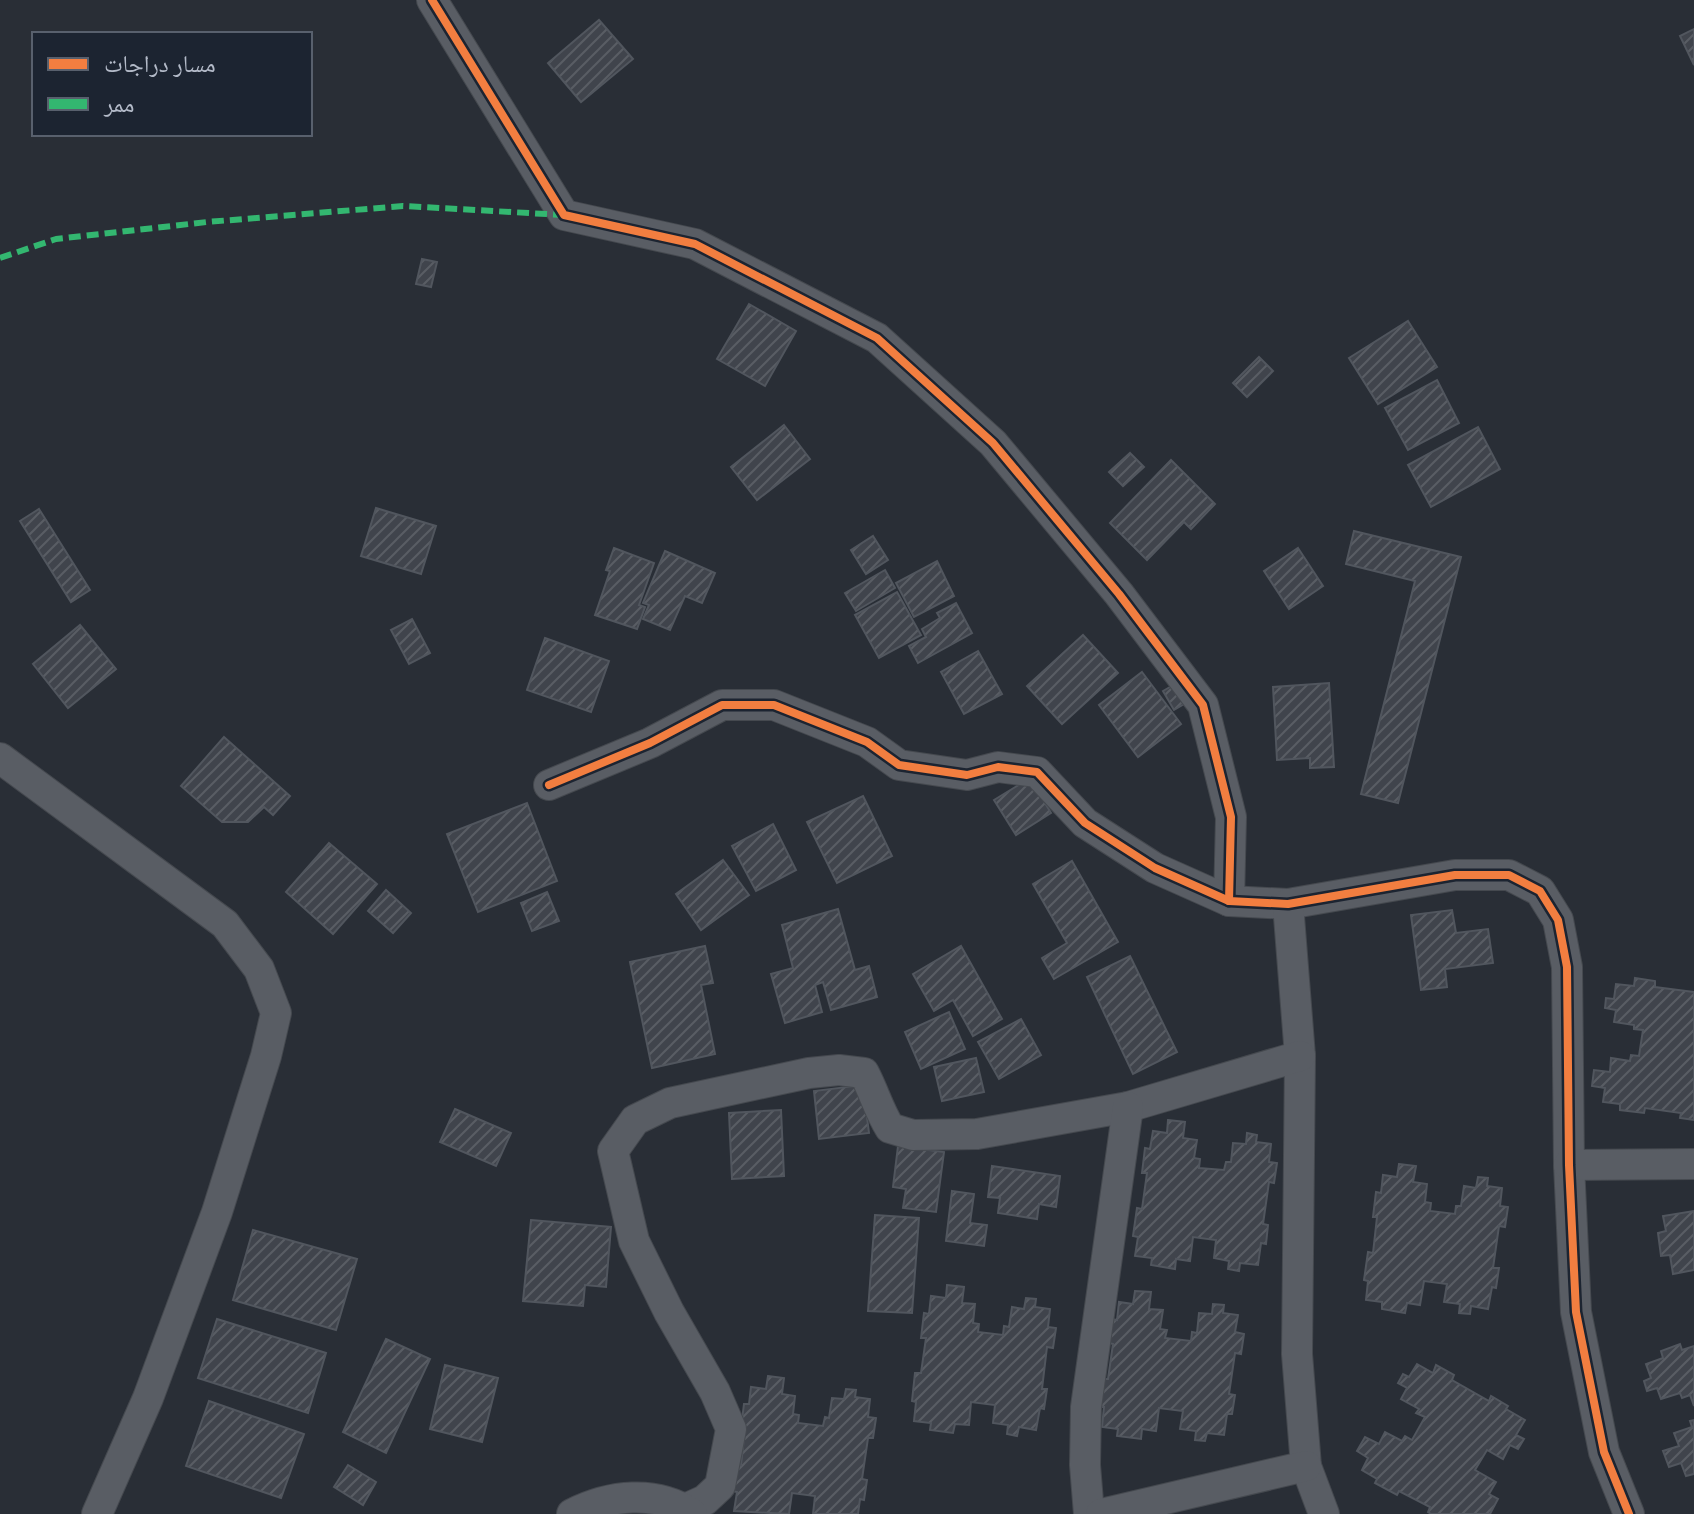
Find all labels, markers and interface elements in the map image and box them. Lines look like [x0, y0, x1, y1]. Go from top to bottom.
legend [32, 32, 312, 136]
text: مسار دراجات [104, 48, 216, 77]
text: ممر [103, 88, 135, 117]

